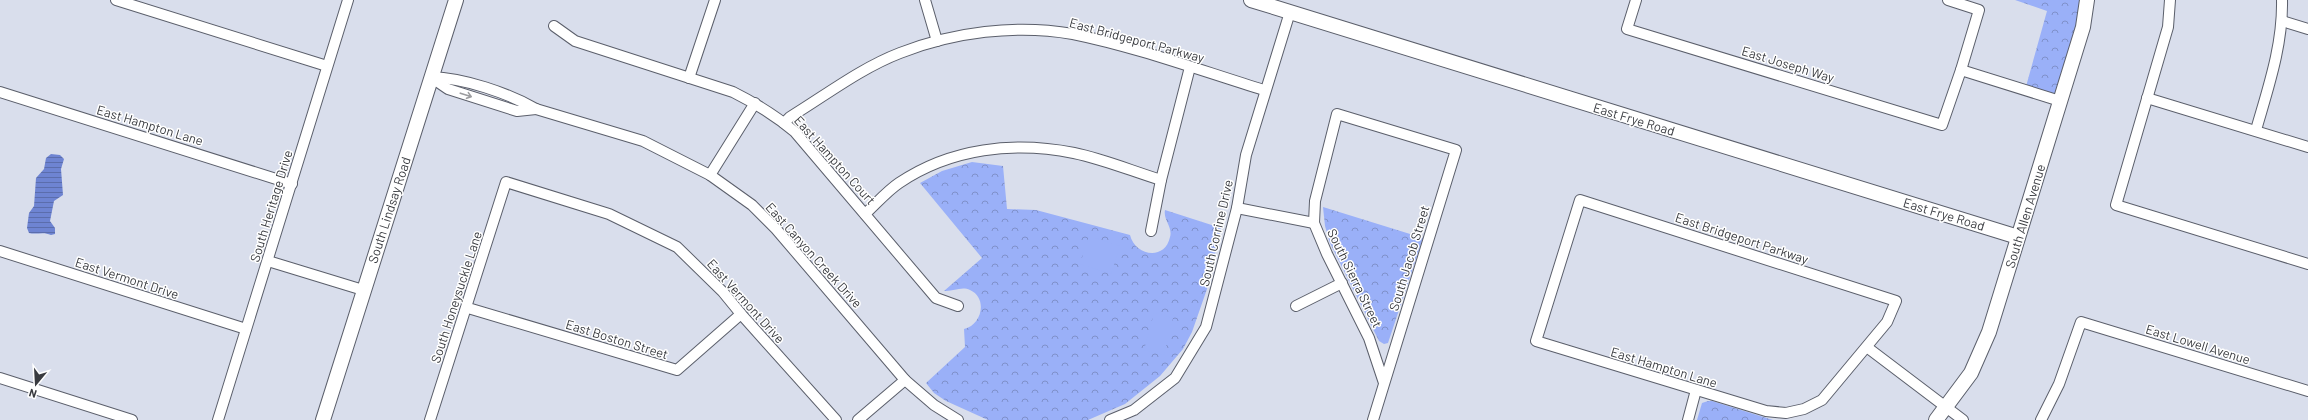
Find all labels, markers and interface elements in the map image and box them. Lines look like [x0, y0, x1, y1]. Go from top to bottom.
street label: East Bridgeport Parkway [1068, 14, 1206, 66]
street label: East Joseph Way [1740, 42, 1836, 86]
one-way arrow [459, 92, 472, 99]
street label: East Frye Road [1591, 99, 1677, 139]
street label: East Hampton Lane [95, 101, 205, 149]
street label: East Hampton Court [791, 112, 879, 208]
street label: South Heritage Drive [246, 148, 296, 264]
street label: South Lindsay Road [364, 155, 414, 265]
street label: South Allen Avenue [2002, 162, 2048, 270]
street label: South Corrine Drive [1196, 178, 1236, 288]
street label: East Frye Road [1901, 194, 1987, 234]
street label: East Canyon Creek Drive [762, 199, 866, 311]
street label: South Jacob Street [1385, 203, 1433, 313]
street label: East Bridgeport Parkway [1673, 209, 1811, 267]
street label: South Sierra Street [1324, 226, 1386, 330]
street label: South Honeysuckle Lane [427, 229, 485, 365]
street label: East Vermont Drive [73, 254, 181, 302]
street label: East Vermont Drive [704, 256, 788, 346]
street label: East Boston Street [564, 316, 670, 362]
street label: East Lowell Avenue [2144, 321, 2252, 367]
street label: East Hampton Lane [1609, 343, 1719, 391]
north arrow [16, 364, 56, 404]
text: N [27, 387, 38, 401]

